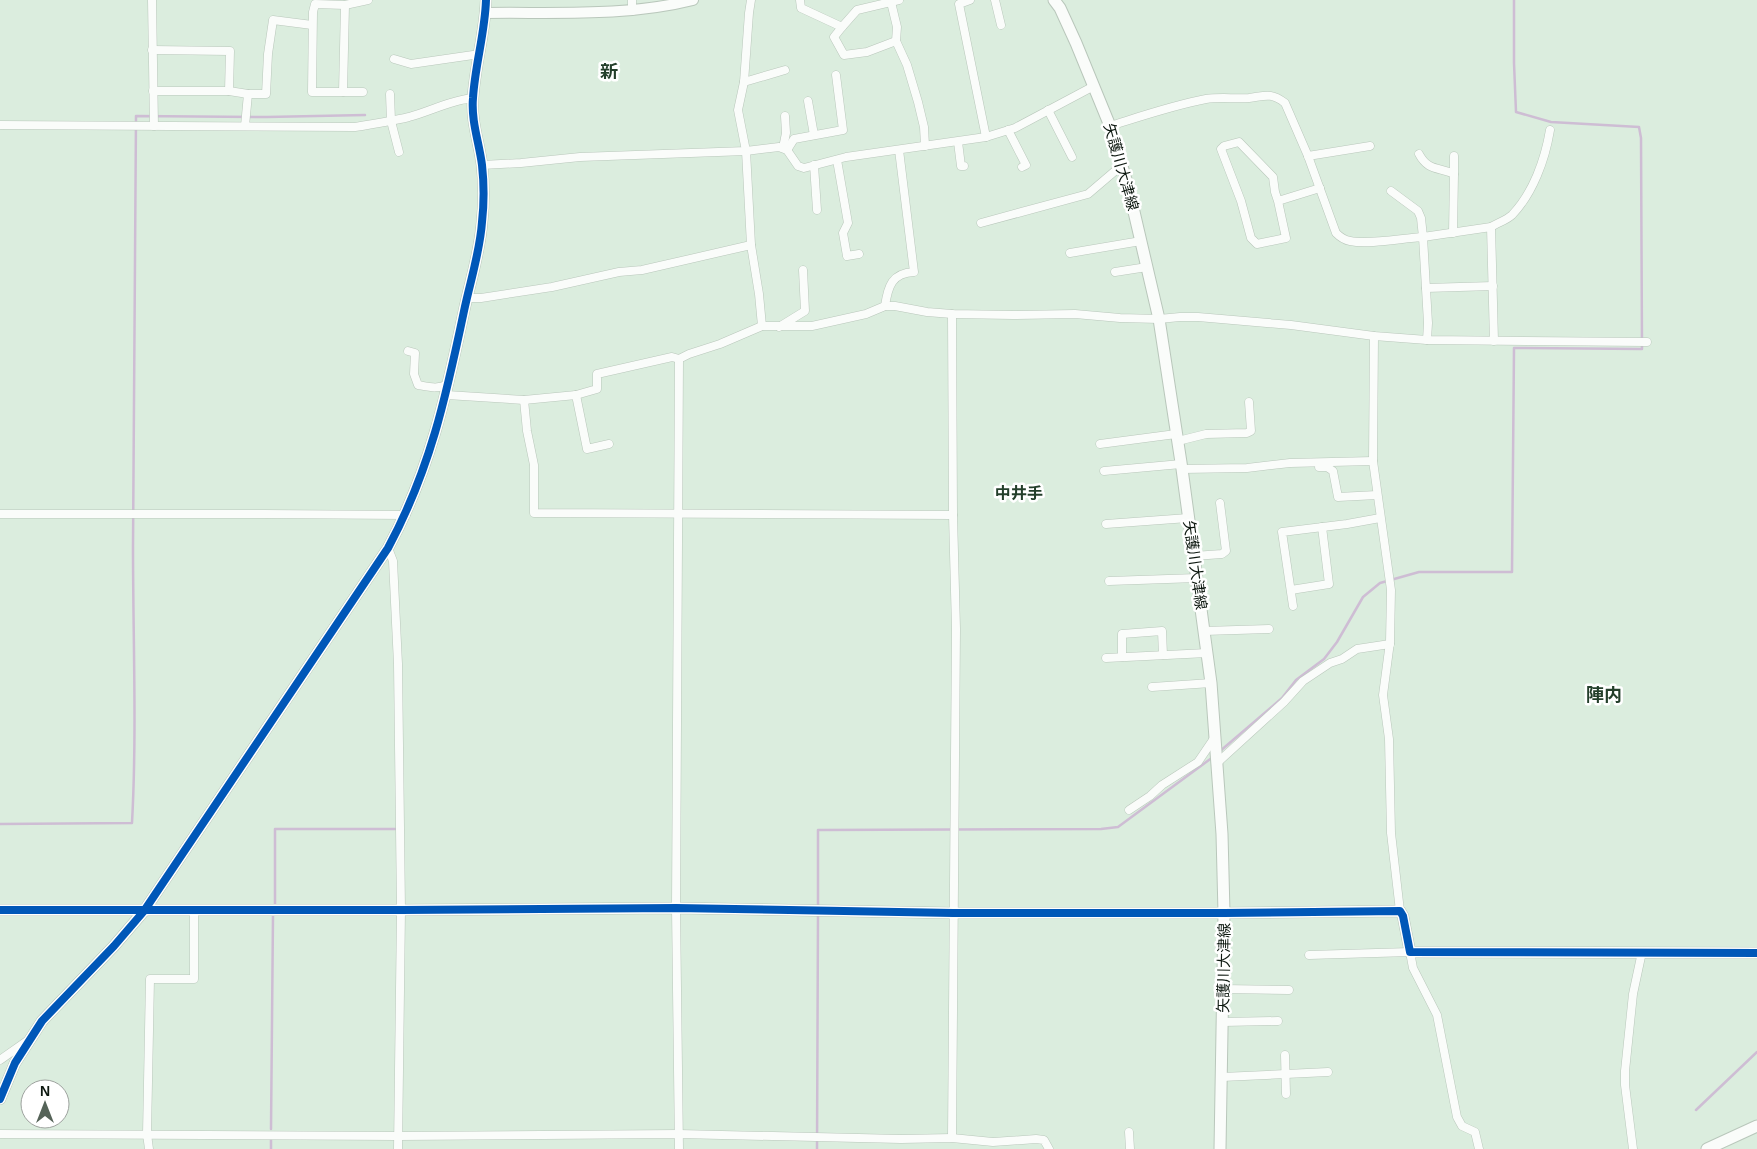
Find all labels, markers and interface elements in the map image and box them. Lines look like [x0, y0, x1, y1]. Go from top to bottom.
district label: 新 [600, 62, 618, 82]
street label: 矢護川大津線 [1101, 121, 1142, 212]
district label: 中井手 [995, 484, 1043, 502]
street label: 矢護川大津線 [1181, 519, 1210, 611]
district label: 陣内 [1586, 685, 1622, 705]
street label: 矢護川大津線 [1214, 923, 1233, 1013]
north arrow [20, 1079, 70, 1129]
text: N [40, 1083, 50, 1099]

